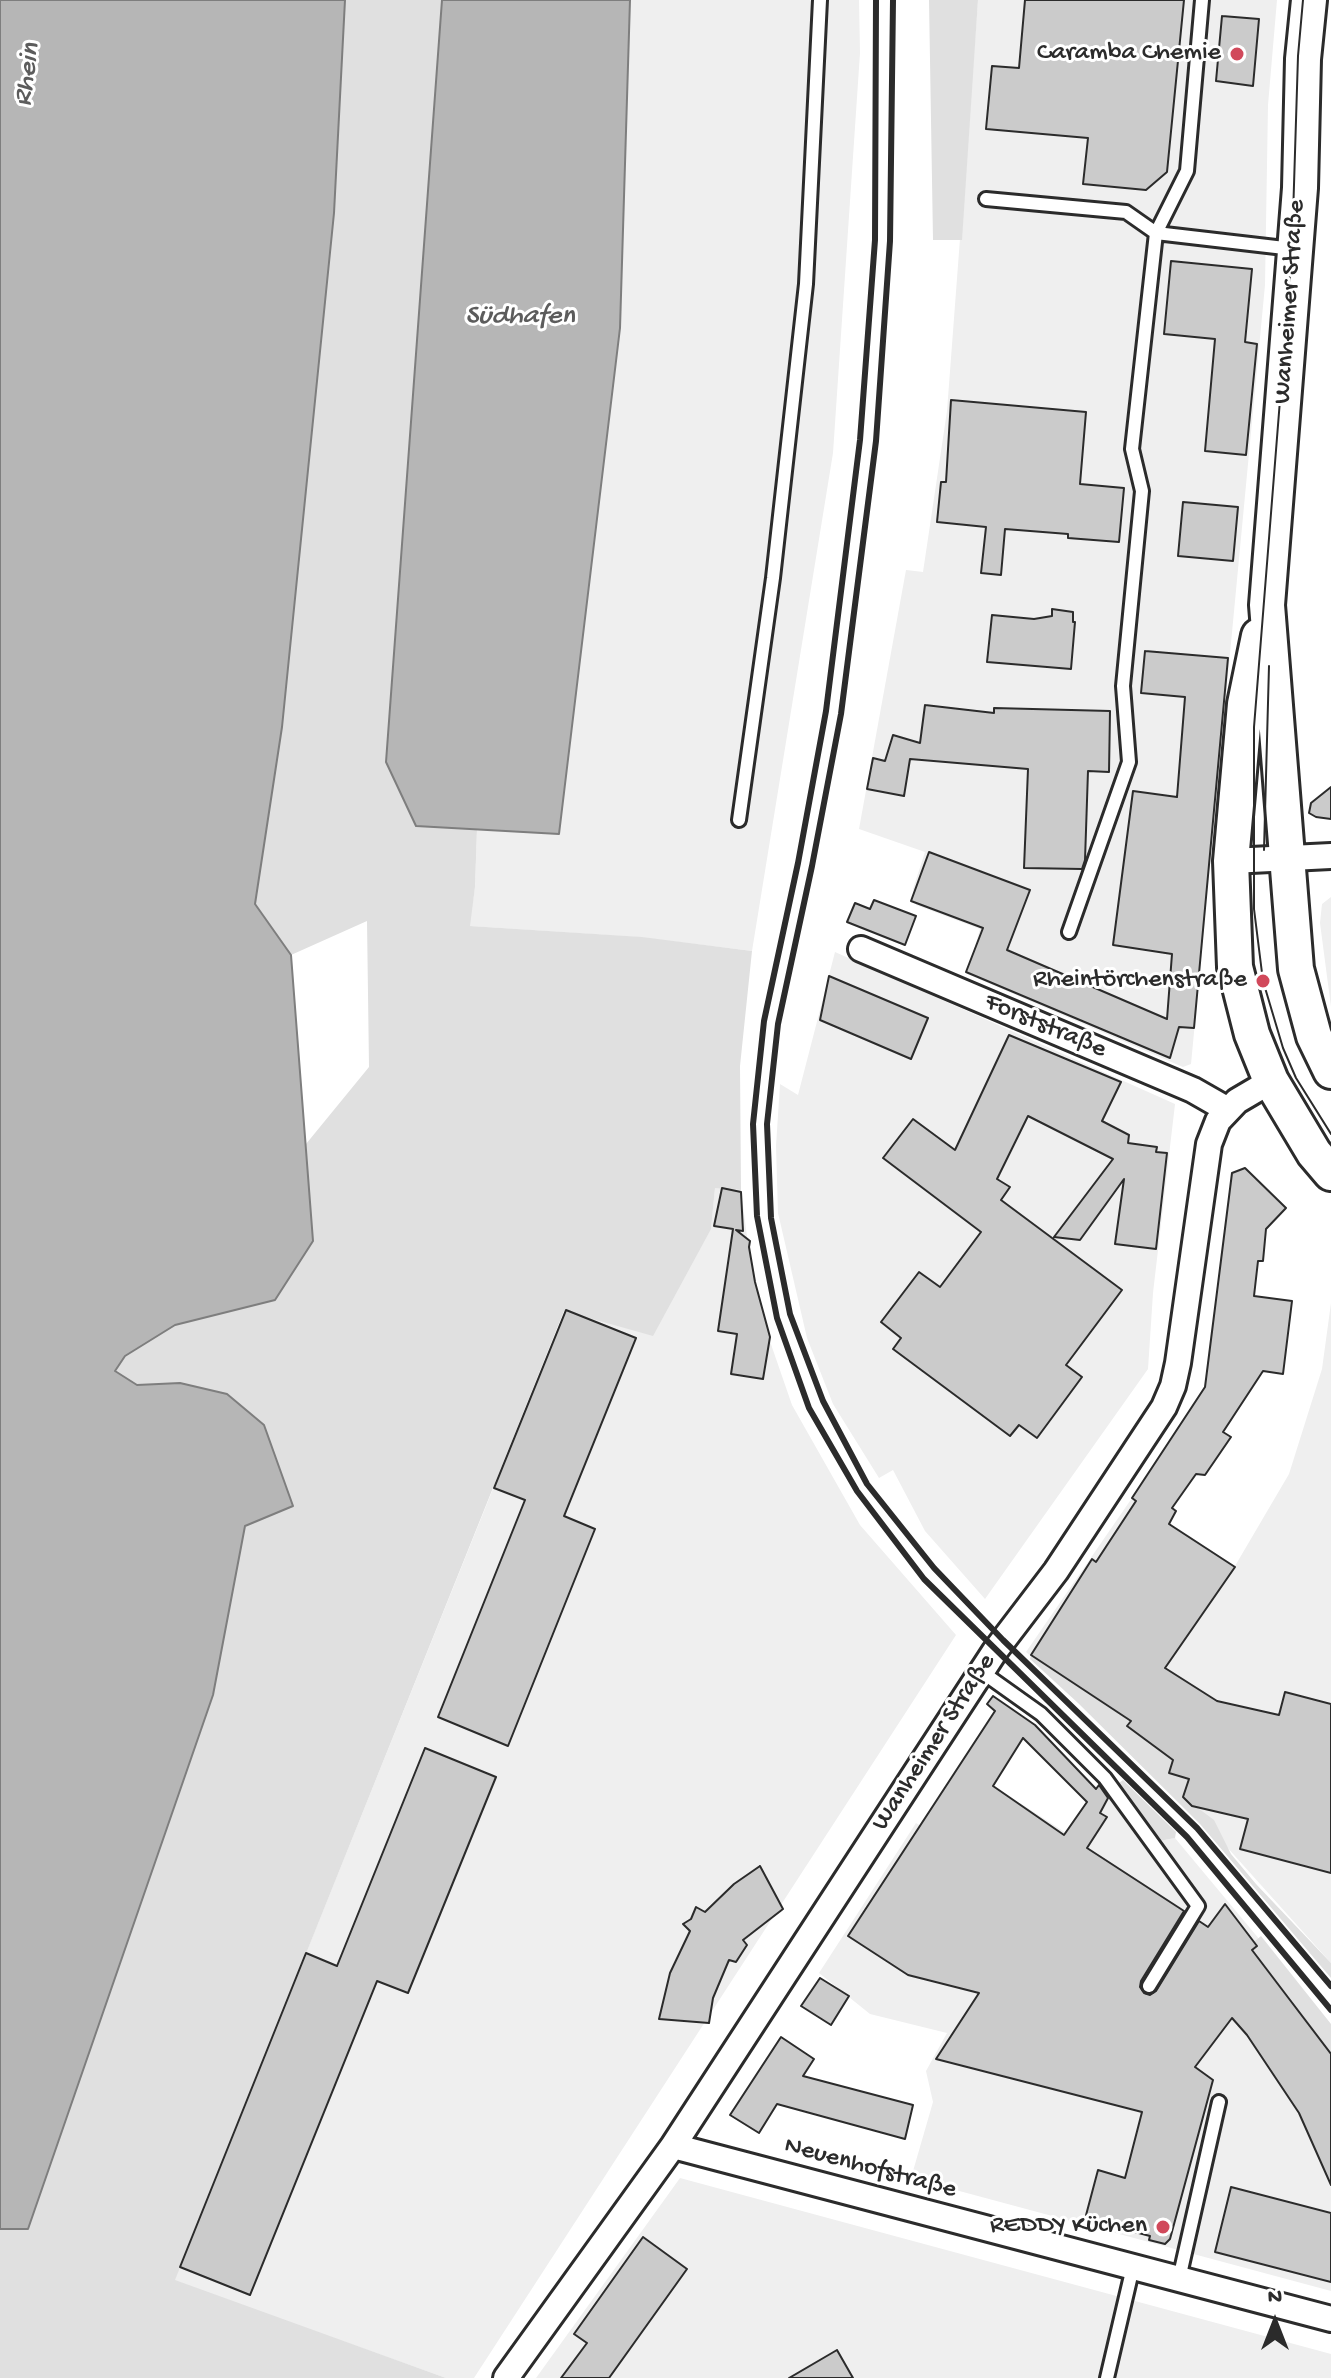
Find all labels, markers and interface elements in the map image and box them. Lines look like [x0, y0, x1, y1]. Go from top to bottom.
place label: Caramba Chemie [1037, 38, 1221, 70]
water label: Rhein [8, 41, 50, 109]
marker: Caramba Chemie [1228, 45, 1246, 63]
street label: Wanheimer Straße [1268, 199, 1314, 405]
water label: Südhafen [465, 301, 575, 335]
place label: Rheintörchenstraße [1033, 965, 1247, 997]
marker: Rheintörchenstraße [1254, 972, 1272, 990]
street label: Forststraße [979, 987, 1111, 1067]
street label: Wanheimer Straße [866, 1649, 1004, 1837]
street label: Neuenhofstraße [781, 2131, 959, 2207]
place label: REDDY Küchen [990, 2211, 1147, 2243]
marker: REDDY Küchen [1154, 2218, 1172, 2236]
north arrow [1235, 2282, 1315, 2362]
text: N [1268, 2285, 1282, 2311]

